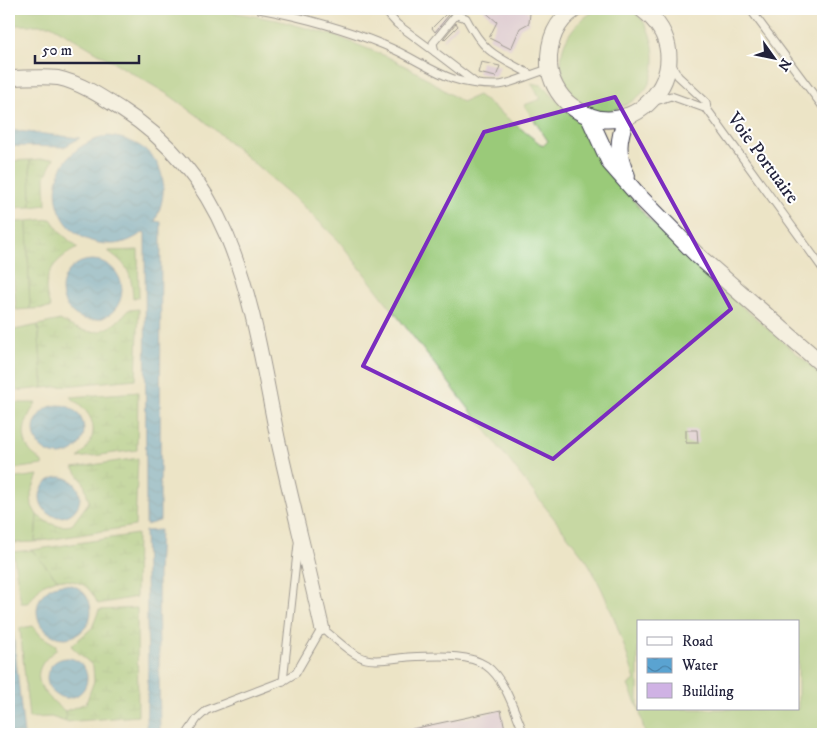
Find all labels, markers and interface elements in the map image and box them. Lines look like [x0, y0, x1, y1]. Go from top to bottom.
scale bar [35, 32, 139, 64]
north arrow [750, 32, 800, 82]
text: 50 m [42, 41, 72, 60]
text: N [773, 55, 795, 75]
street label: Voie Portuaire [722, 107, 804, 208]
legend [637, 620, 800, 710]
text: Road [682, 632, 714, 651]
text: Water [681, 656, 718, 675]
text: Building [682, 682, 734, 701]

